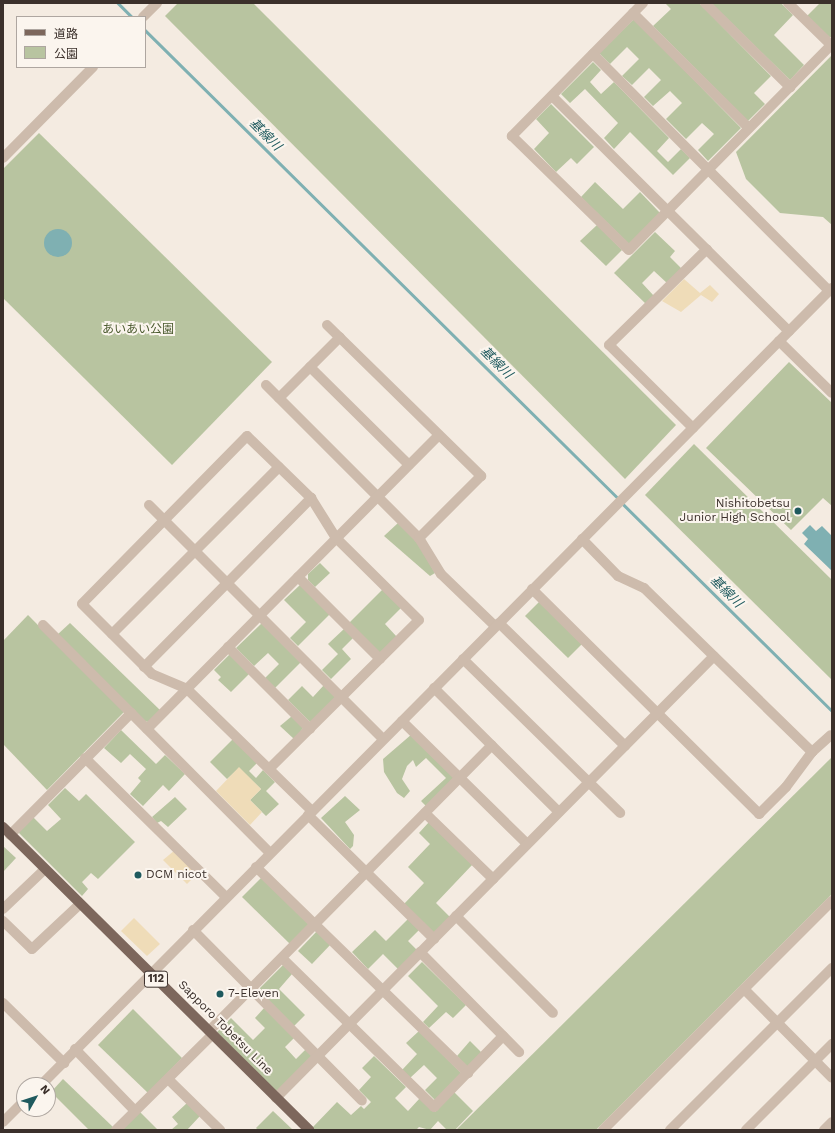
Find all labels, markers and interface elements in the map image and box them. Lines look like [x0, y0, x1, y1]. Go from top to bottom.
legend [16, 16, 146, 68]
text: 道路 [54, 27, 78, 41]
text: 公園 [54, 47, 78, 61]
water label: 基線川 [246, 116, 284, 154]
park label: あいあい公園 [102, 323, 174, 337]
water label: 基線川 [477, 344, 515, 382]
place label: Nishitobetsu Junior High School [679, 497, 790, 525]
marker: Nishitobetsu Junior High School [793, 506, 803, 516]
water label: 基線川 [707, 573, 745, 611]
place label: DCM nicot [146, 868, 207, 882]
marker: DCM nicot [133, 870, 143, 880]
road number: 112 [143, 970, 169, 988]
street label: Sapporo Tobetsu Line [175, 978, 275, 1078]
place label: 7-Eleven [228, 987, 279, 1001]
marker: 7-Eleven [215, 989, 225, 999]
north arrow [16, 1077, 56, 1117]
text: N [37, 1083, 53, 1097]

